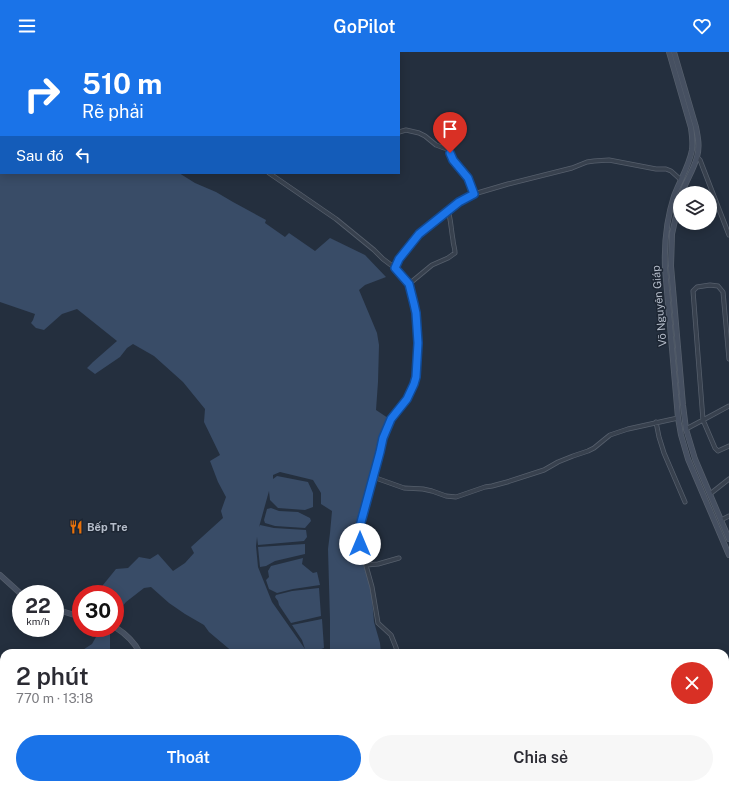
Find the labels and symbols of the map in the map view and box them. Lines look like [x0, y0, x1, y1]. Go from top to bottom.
pin [433, 112, 467, 153]
street label: Võ Nguyên Giáp [649, 264, 669, 347]
restaurant icon: Bếp Tre [68, 519, 84, 535]
place label: Bếp Tre [87, 521, 128, 533]
position arrow [339, 523, 381, 565]
speed limit sign: 30 [72, 585, 124, 637]

